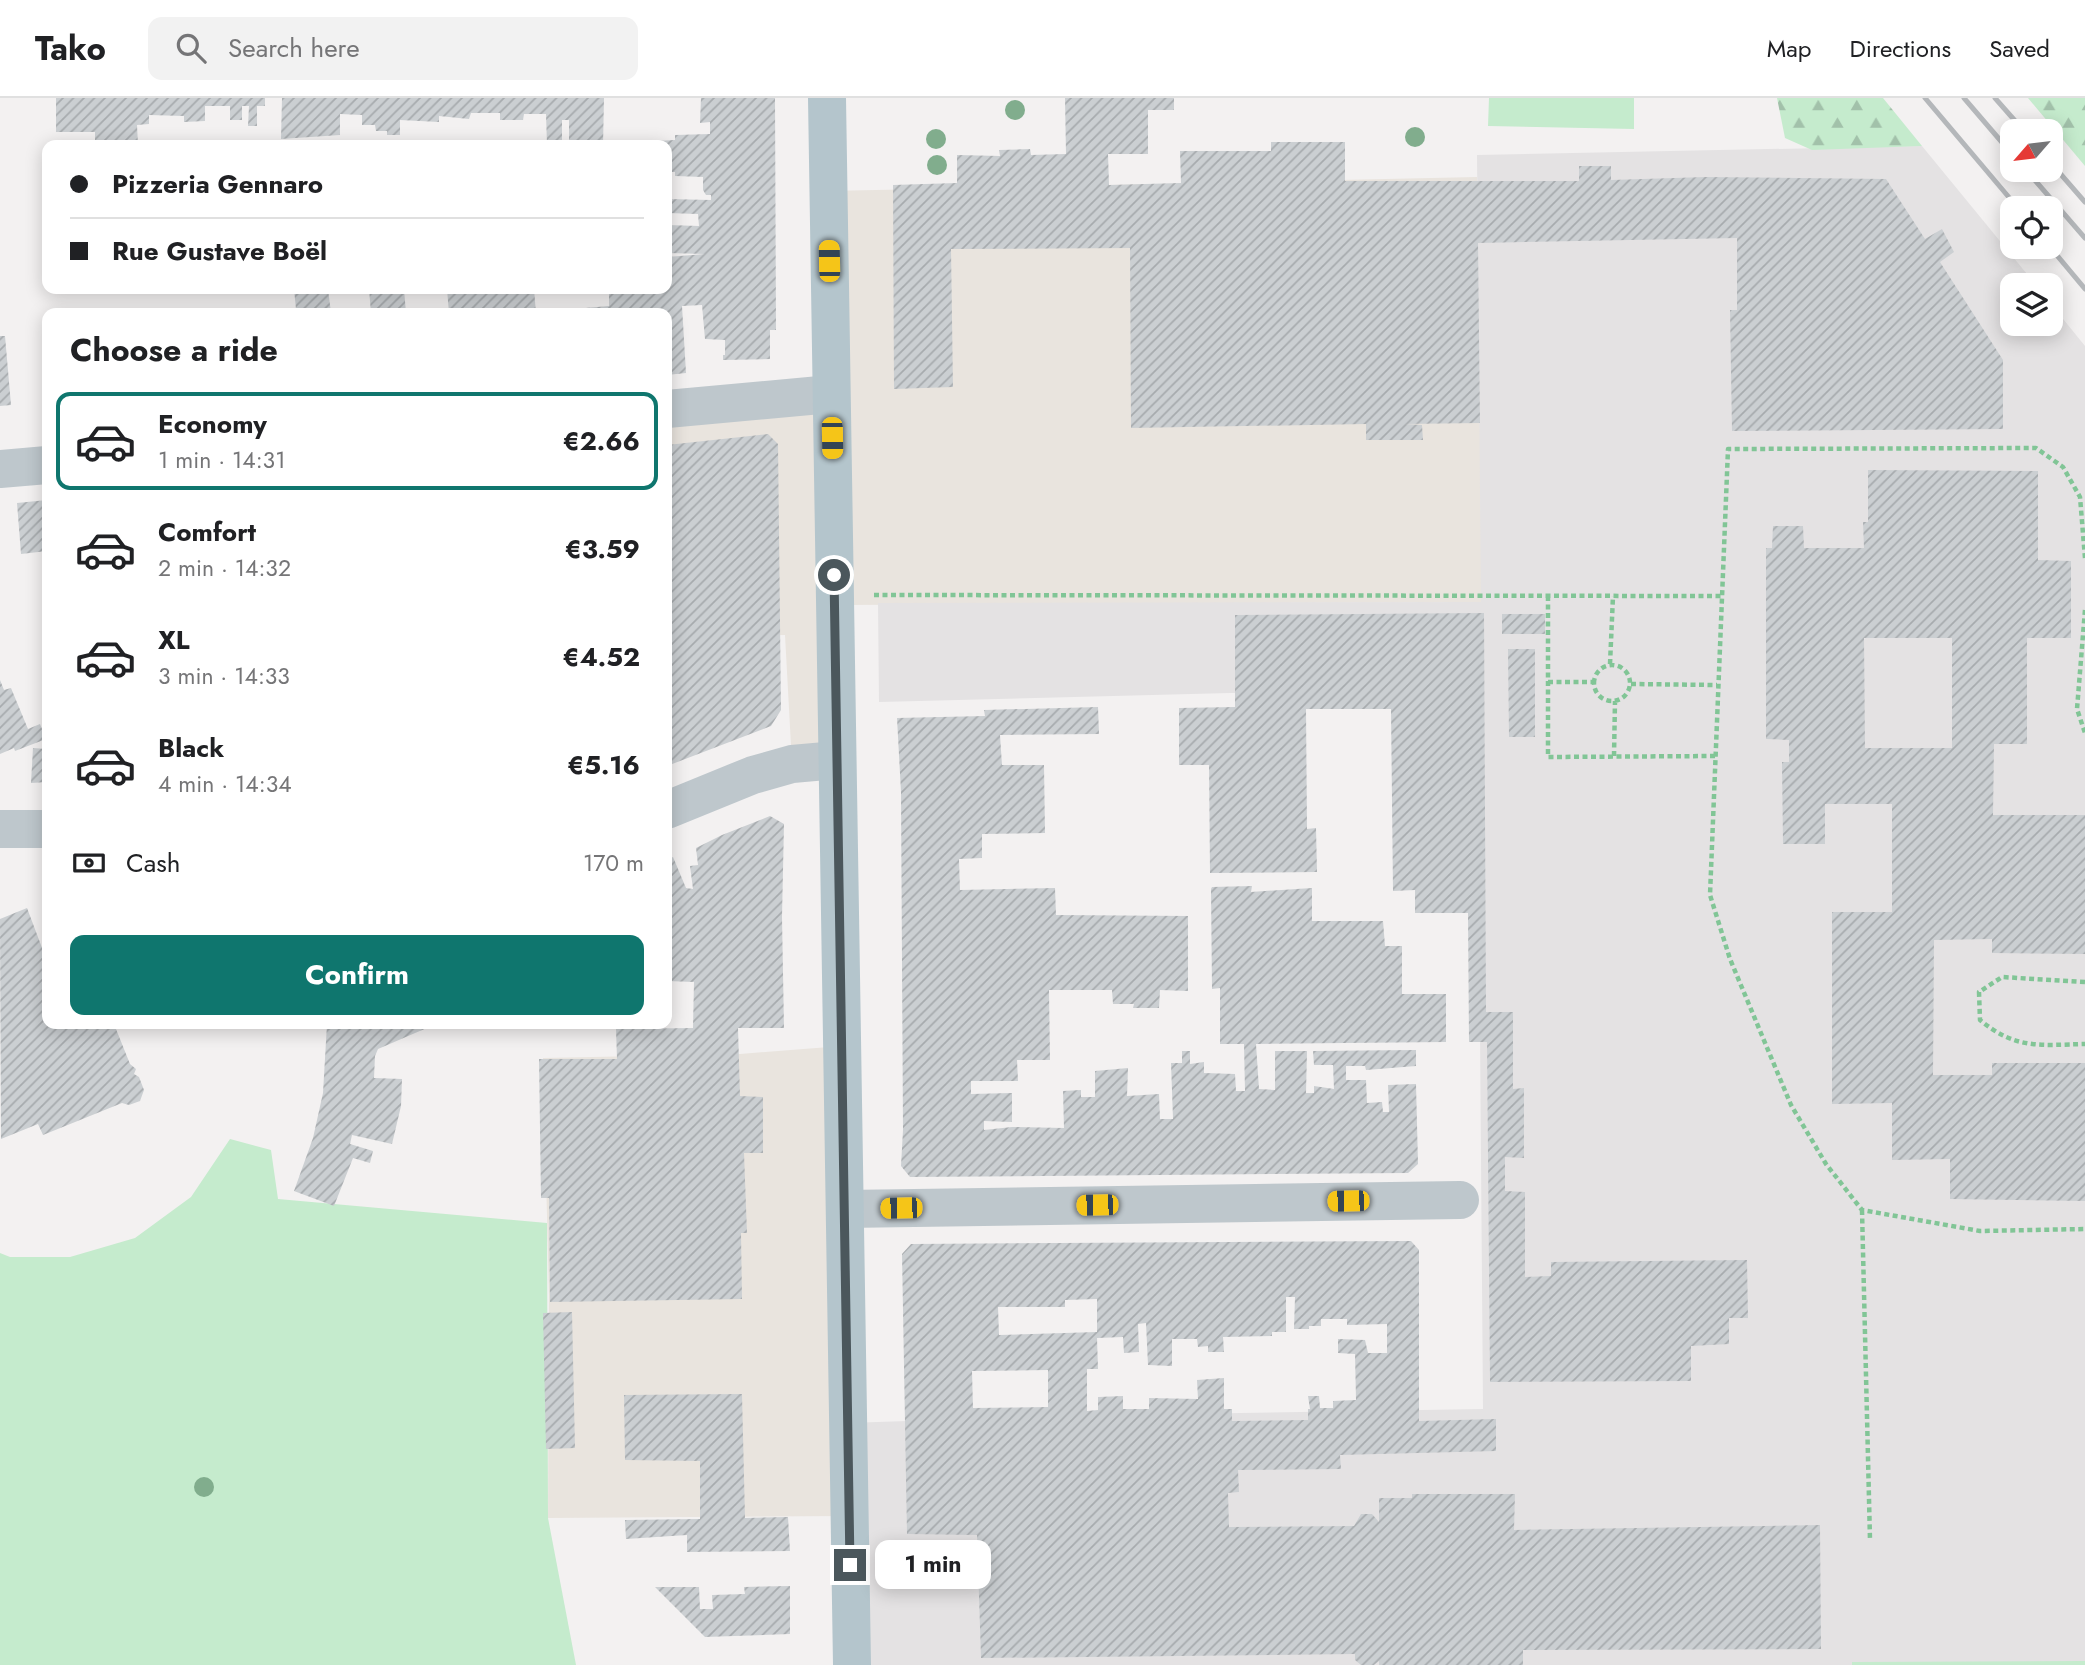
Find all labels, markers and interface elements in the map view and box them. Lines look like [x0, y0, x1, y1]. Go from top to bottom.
search box [148, 17, 638, 80]
text: Tako [35, 25, 106, 72]
icon: search [172, 29, 210, 67]
text: Search here [228, 29, 360, 67]
text: Map [1767, 31, 1812, 66]
text: Directions [1850, 31, 1951, 66]
text: Saved [1989, 31, 2050, 66]
north arrow [2000, 119, 2063, 182]
map controls [2000, 119, 2063, 336]
text: Pizzeria Gennaro [112, 165, 323, 203]
button: locate [2000, 196, 2063, 259]
text: Rue Gustave Boël [112, 232, 327, 270]
car [819, 240, 840, 282]
button: layers [2000, 273, 2063, 336]
text: Choose a ride [70, 327, 278, 373]
text: Economy [158, 405, 267, 443]
icon: car [74, 410, 137, 473]
car [822, 417, 843, 459]
text: €2.66 [563, 422, 640, 460]
text: 1 min · 14:31 [158, 443, 286, 477]
text: Comfort [158, 513, 256, 551]
icon: car [74, 518, 137, 581]
text: €3.59 [565, 530, 640, 568]
text: 2 min · 14:32 [158, 551, 291, 585]
route start [818, 559, 850, 591]
text: XL [158, 621, 190, 659]
icon: car [74, 626, 137, 689]
text: €4.52 [563, 638, 640, 676]
text: 3 min · 14:33 [158, 659, 290, 693]
text: Black [158, 729, 224, 767]
icon: car [74, 734, 137, 797]
text: €5.16 [567, 746, 640, 784]
text: 4 min · 14:34 [158, 767, 292, 801]
icon: cash [70, 844, 108, 882]
text: Cash [126, 844, 180, 882]
text: 170 m [583, 846, 644, 880]
button: Confirm [70, 935, 644, 1015]
car [1327, 1190, 1370, 1212]
car [1076, 1194, 1119, 1216]
car [880, 1197, 923, 1219]
callout: 1 min [874, 1540, 990, 1590]
text: 1 min [904, 1547, 962, 1581]
route end [834, 1549, 866, 1581]

